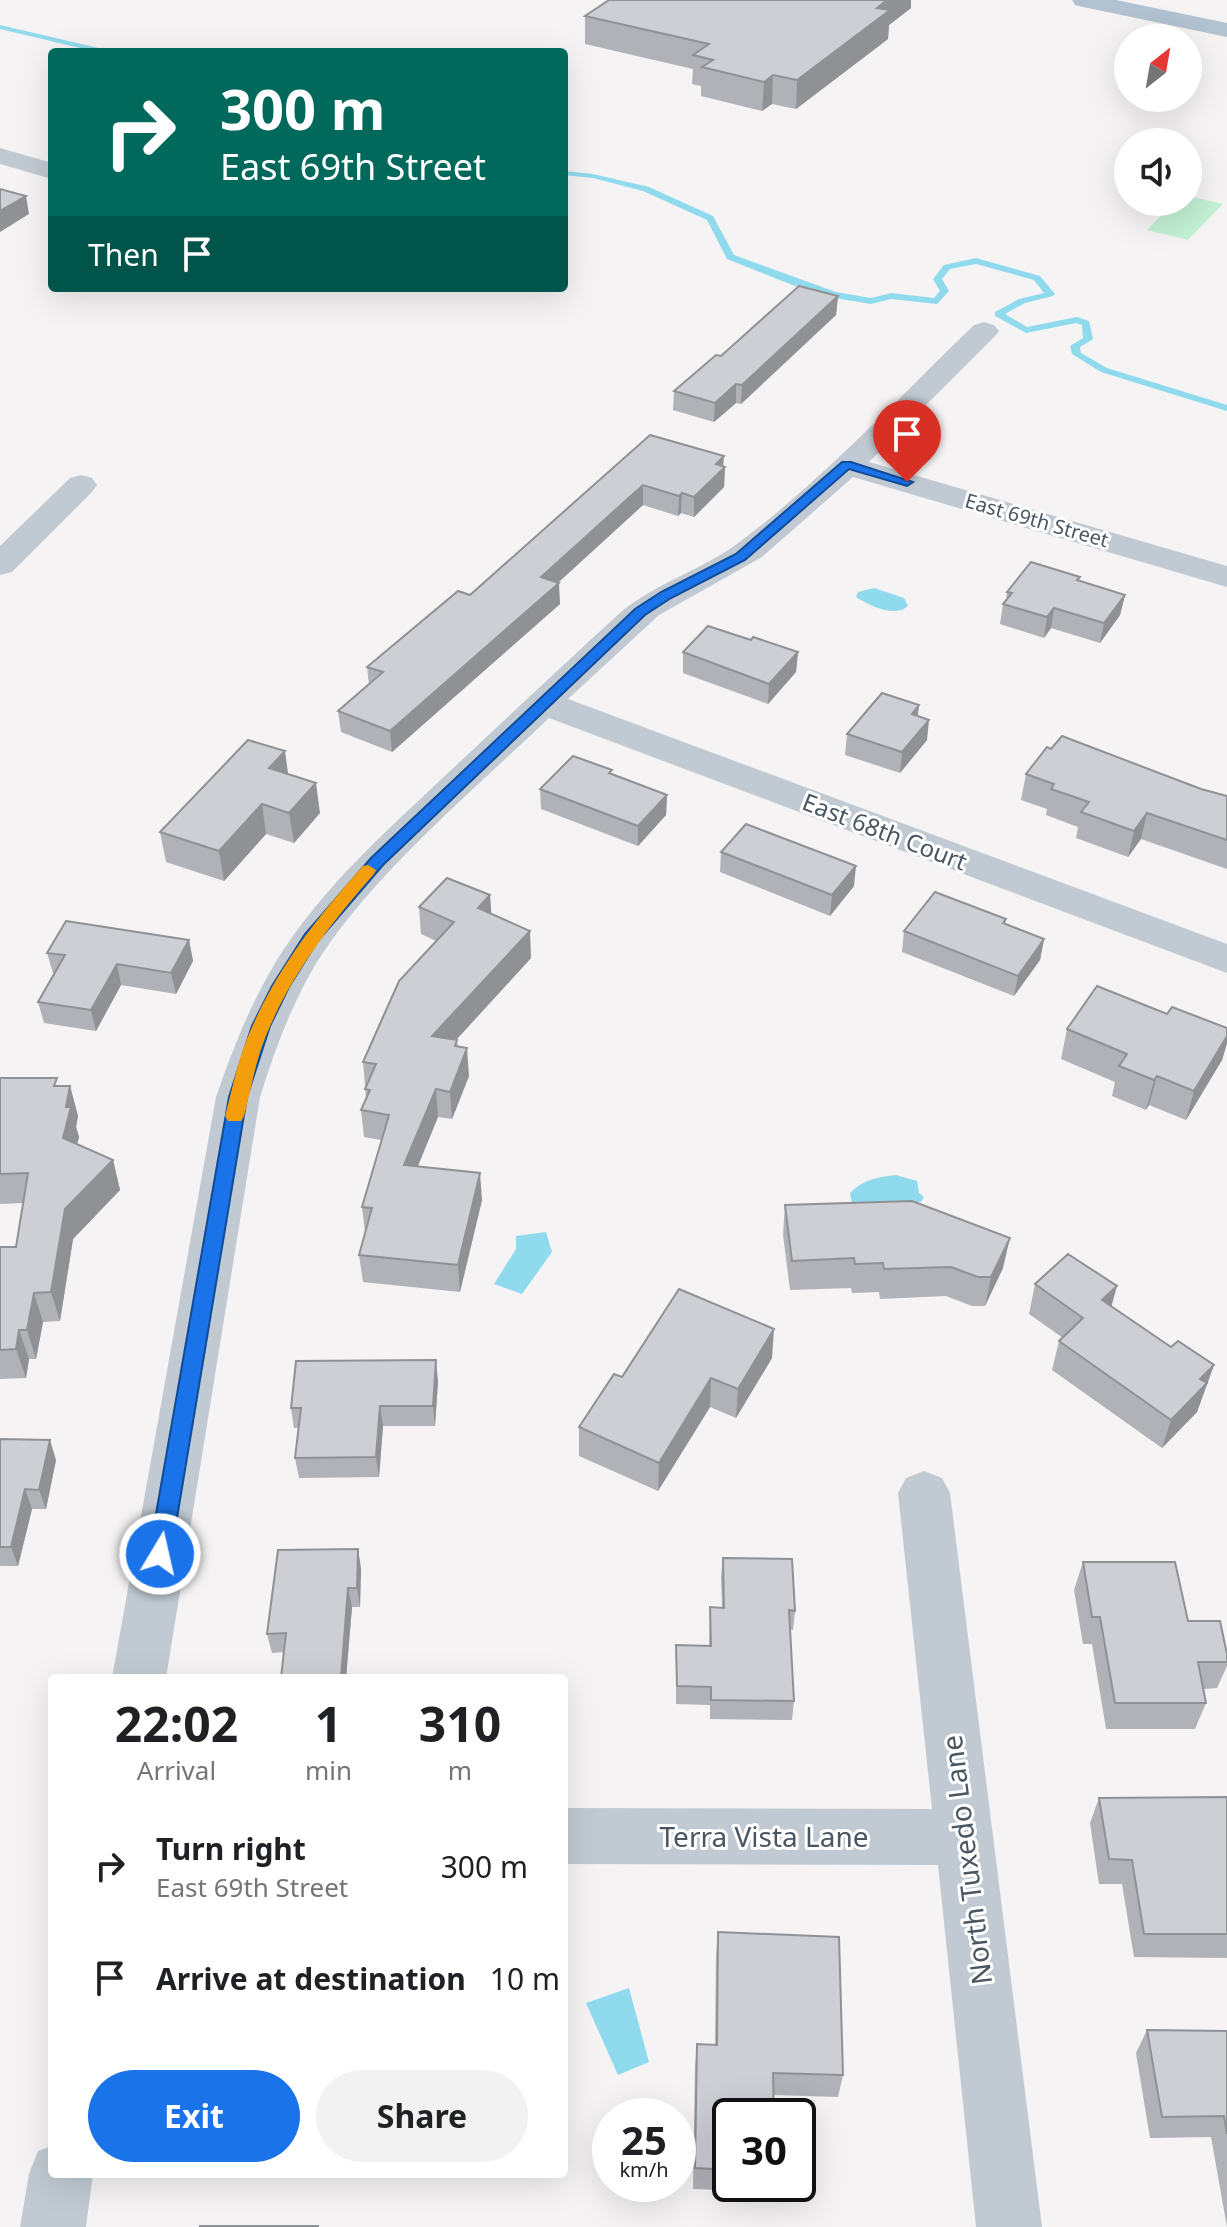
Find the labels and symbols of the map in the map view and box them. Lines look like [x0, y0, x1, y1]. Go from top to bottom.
north arrow [1114, 24, 1202, 112]
pin [873, 400, 941, 482]
street label: East 69th Street [962, 487, 1112, 553]
street label: East 68th Court [798, 785, 972, 878]
position arrow [118, 1512, 202, 1596]
street label: North Tuxedo Lane [932, 1733, 1000, 1987]
street label: Terra Vista Lane [660, 1817, 868, 1855]
speed limit sign: 30 [712, 2098, 816, 2202]

